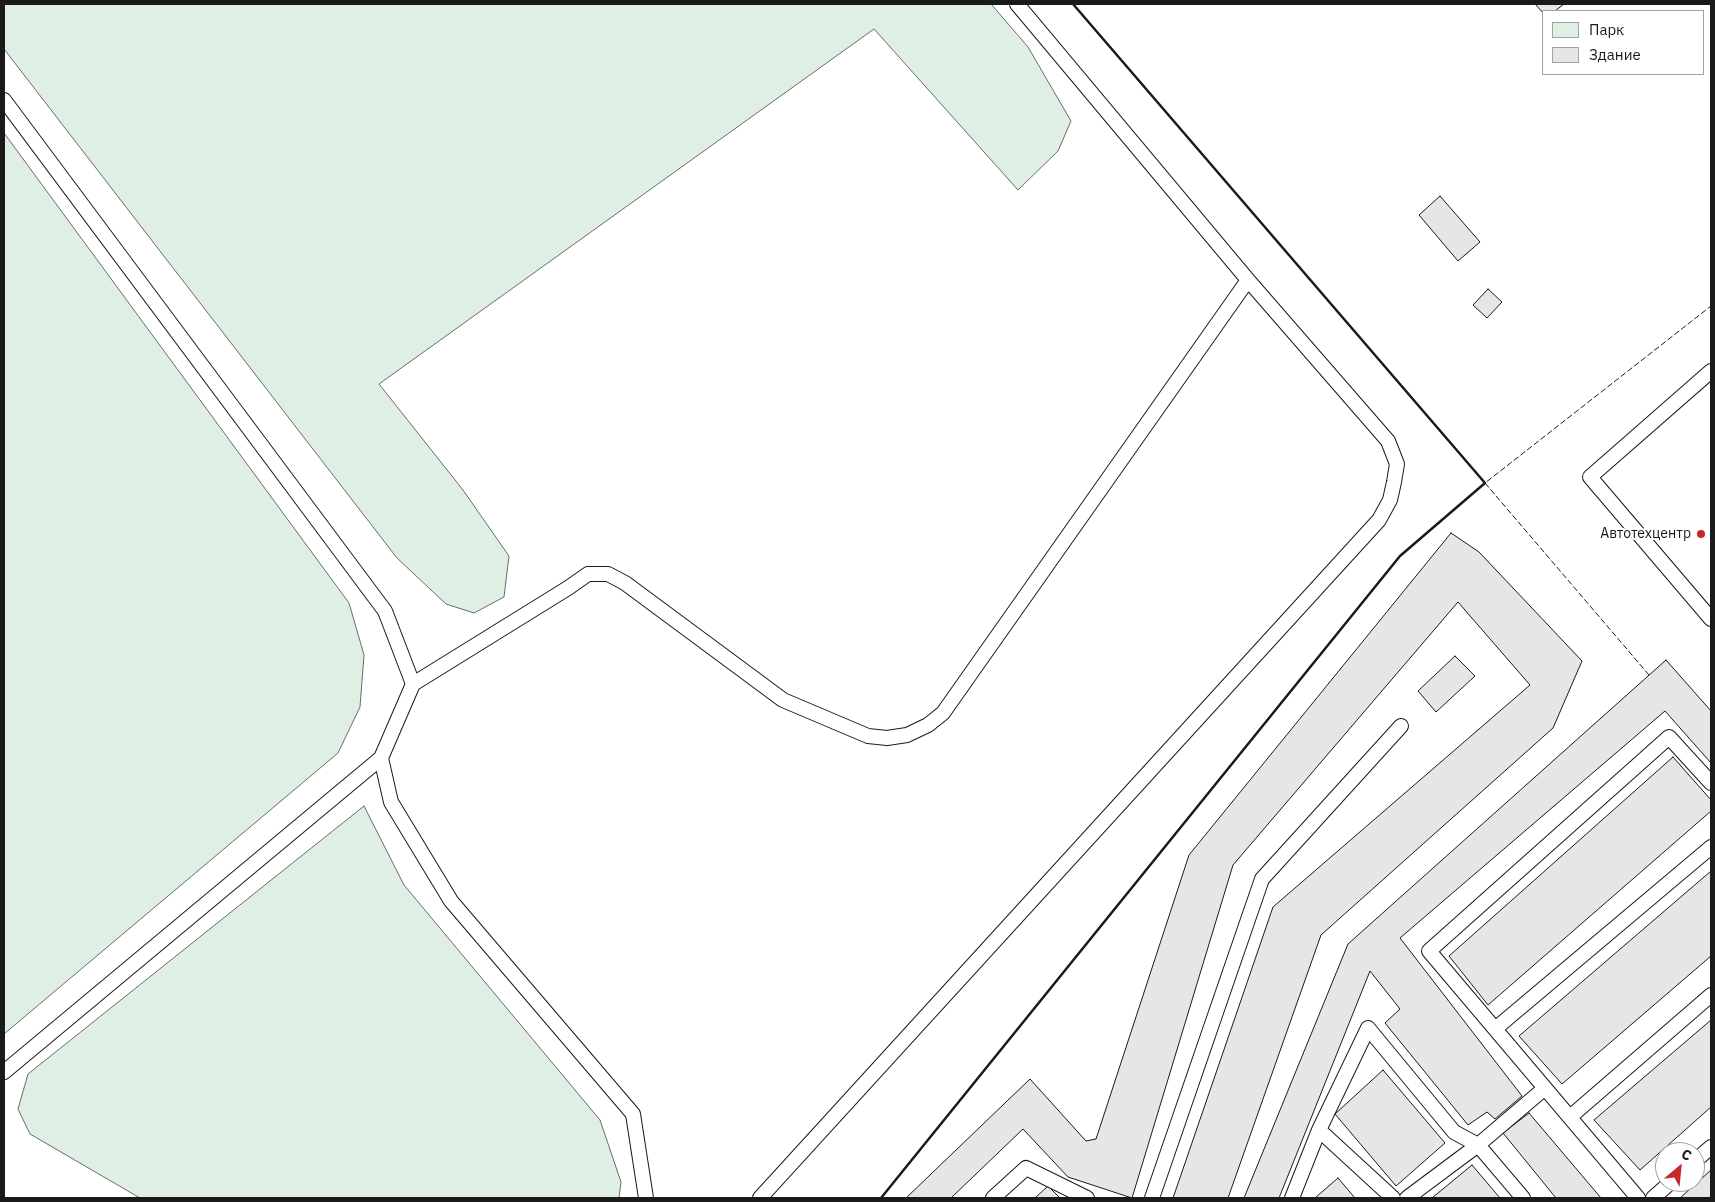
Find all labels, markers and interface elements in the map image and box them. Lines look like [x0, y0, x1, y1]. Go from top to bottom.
legend [1542, 10, 1705, 75]
text: Парк [1589, 20, 1624, 39]
text: Здание [1589, 45, 1641, 64]
place label: Автотехцентр [1600, 526, 1691, 542]
marker: Автотехцентр [1695, 528, 1707, 540]
north arrow [1655, 1142, 1705, 1192]
text: С [1678, 1145, 1695, 1165]

